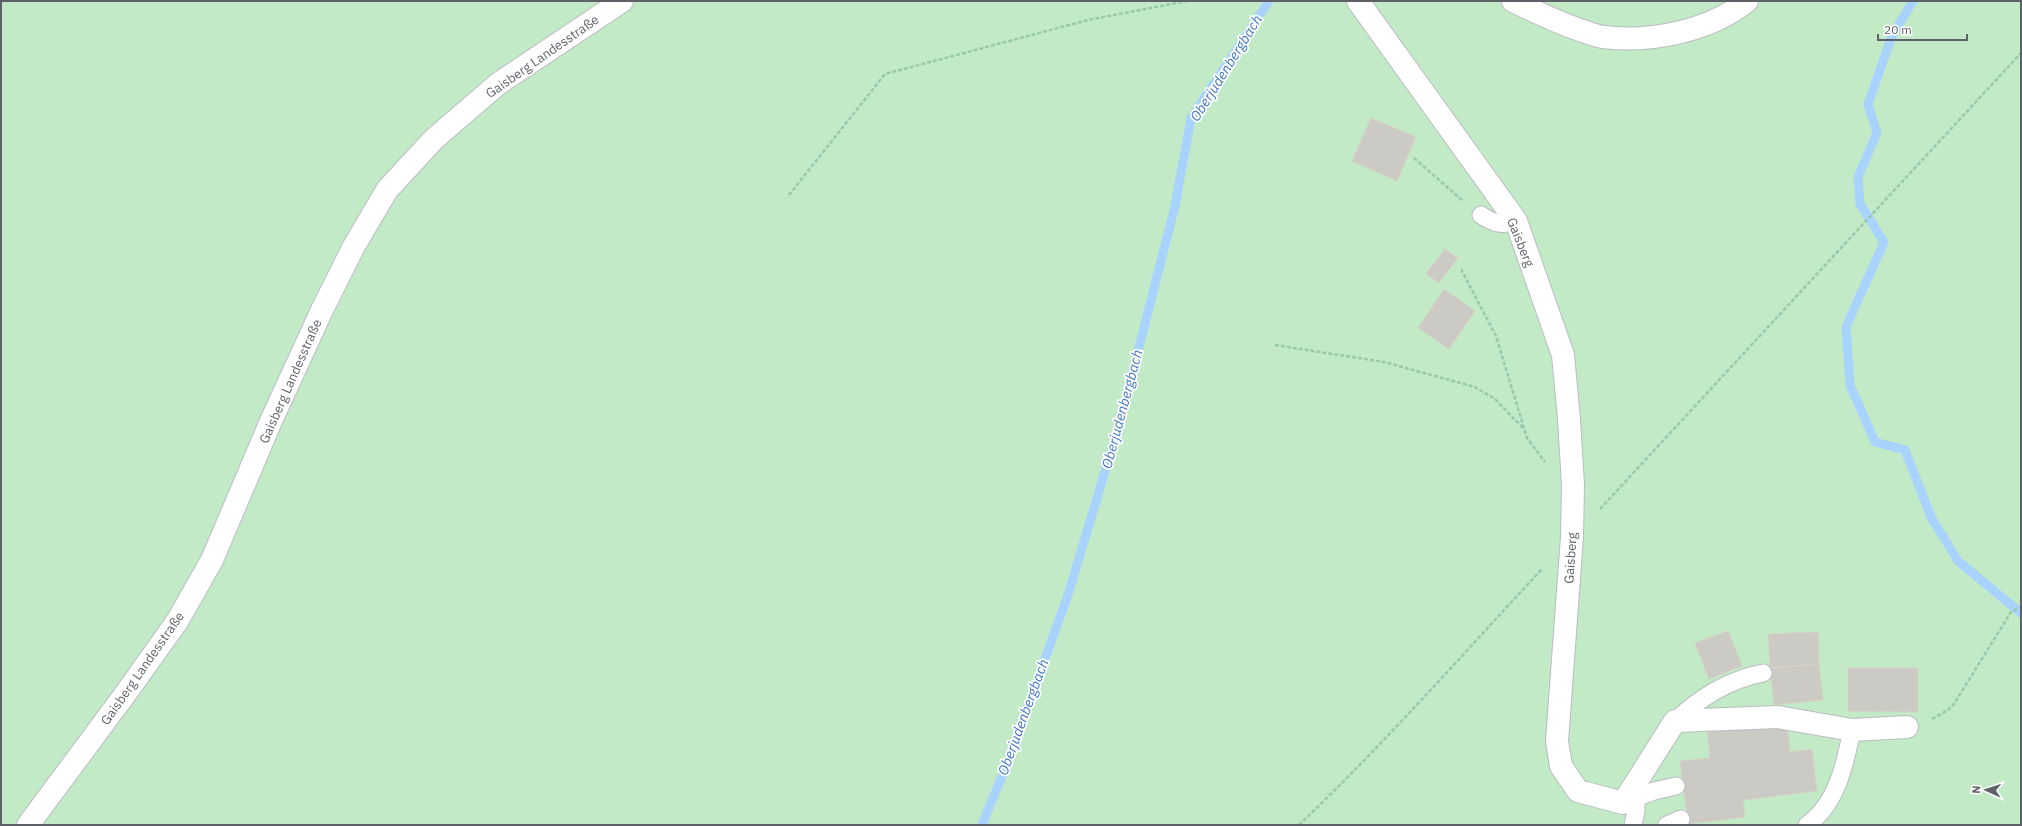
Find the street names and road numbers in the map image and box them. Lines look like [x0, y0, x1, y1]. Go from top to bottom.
street label: Gaisberg Landesstraße [482, 11, 602, 102]
street label: Gaisberg [1503, 215, 1538, 269]
street label: Gaisberg Landesstraße [255, 316, 326, 446]
street label: Gaisberg [1560, 532, 1581, 584]
street label: Gaisberg Landesstraße [97, 608, 188, 728]

